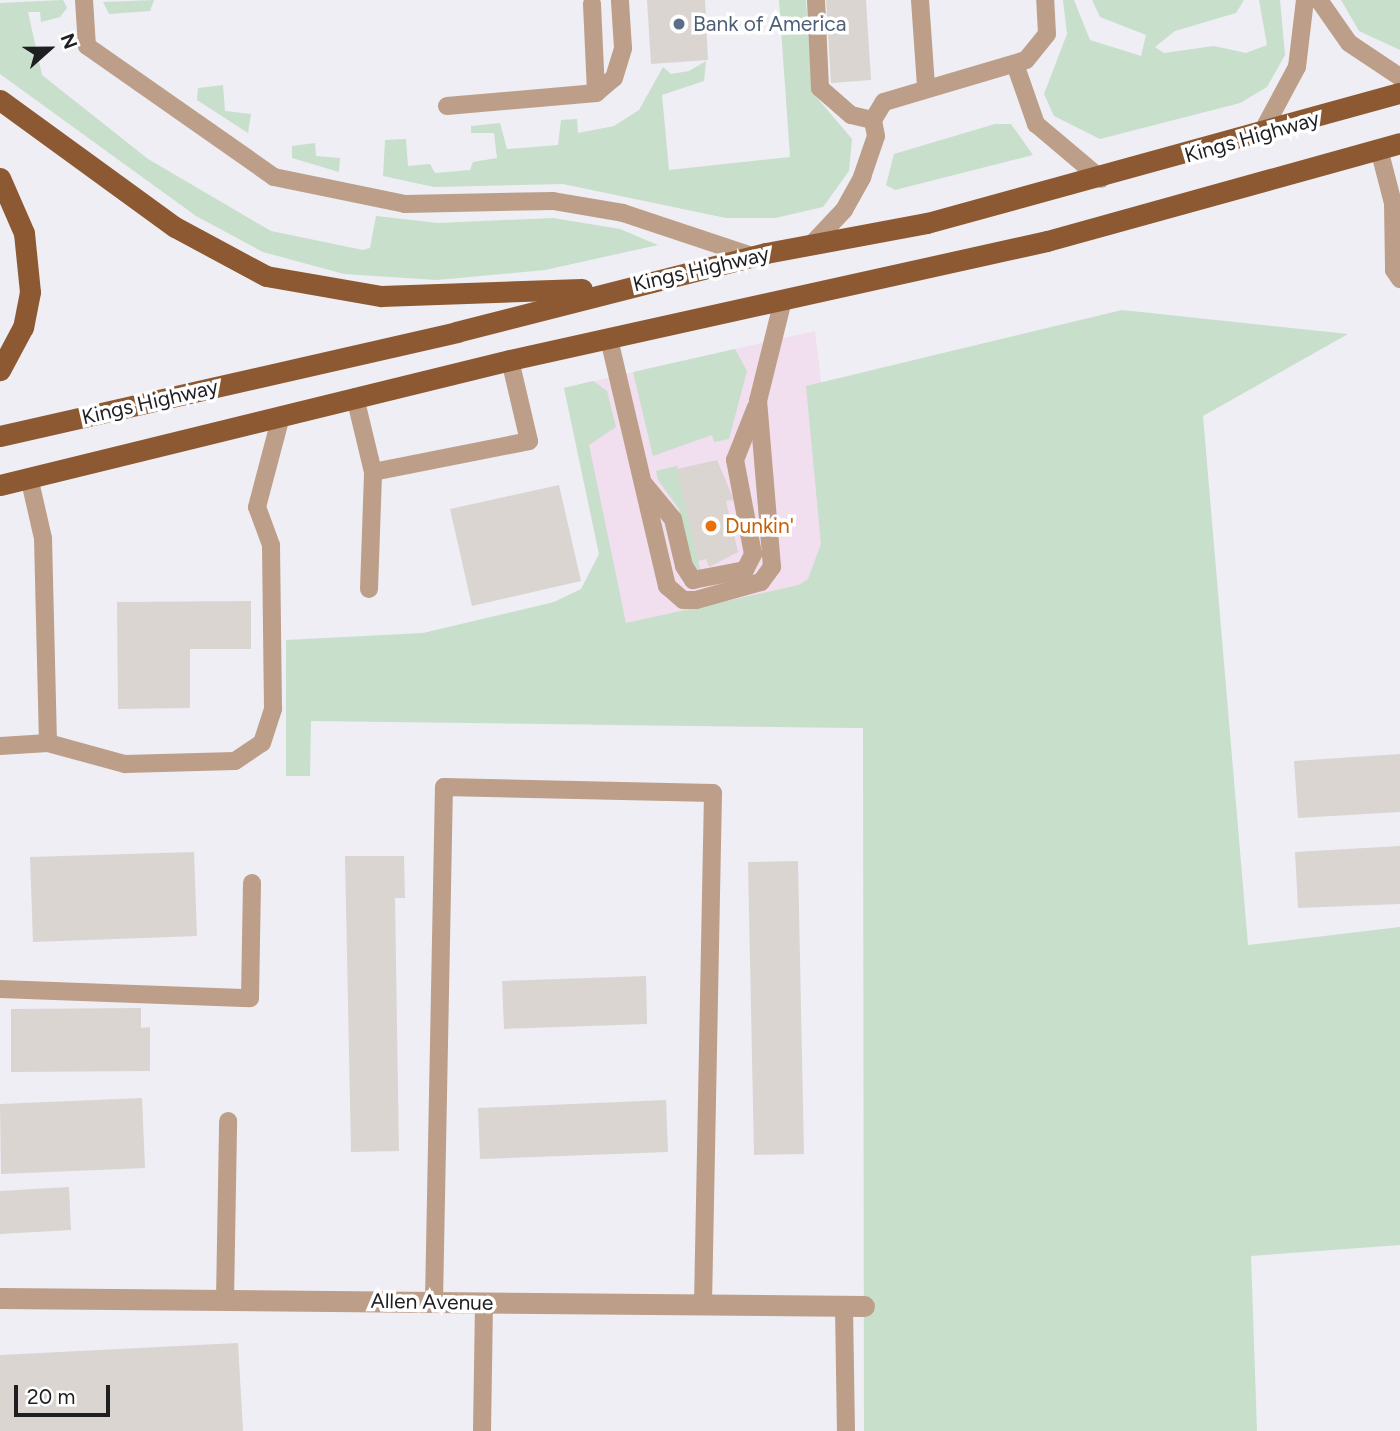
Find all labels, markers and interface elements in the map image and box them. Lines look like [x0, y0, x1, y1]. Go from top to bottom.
place label: Bank of America [693, 11, 846, 37]
north arrow [14, 14, 84, 84]
marker: Bank of America [671, 16, 687, 32]
text: N [56, 30, 82, 52]
street label: Kings Highway [1182, 106, 1322, 168]
street label: Kings Highway [630, 241, 772, 297]
street label: Kings Highway [79, 374, 221, 430]
place label: Dunkin' [725, 513, 794, 539]
marker: Dunkin' [703, 518, 719, 534]
street label: Allen Avenue [370, 1288, 494, 1316]
scale bar [18, 1372, 114, 1416]
text: 20 m [27, 1384, 75, 1409]

